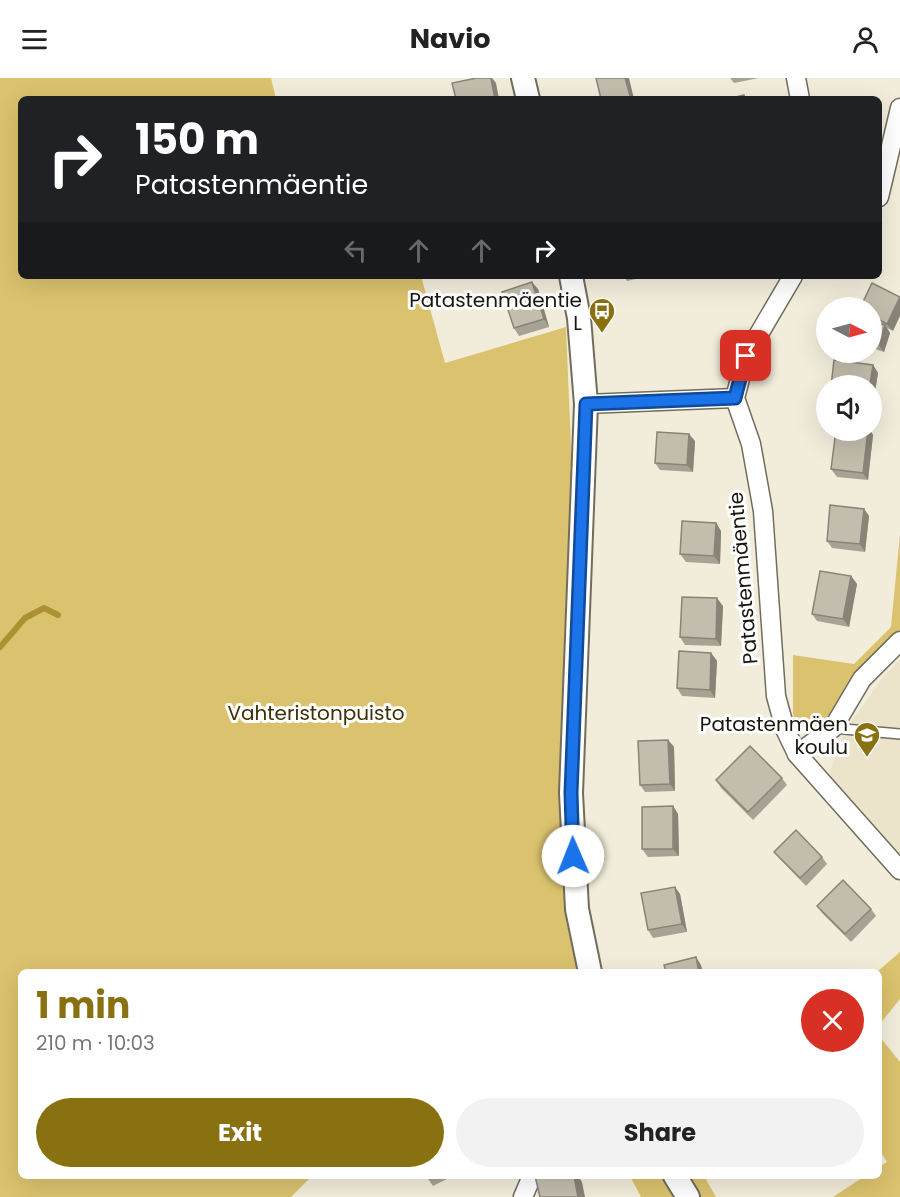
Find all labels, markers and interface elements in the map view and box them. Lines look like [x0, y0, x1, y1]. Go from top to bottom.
text: Navio [410, 20, 490, 57]
icon: menu [18, 23, 51, 56]
icon: person [849, 23, 882, 56]
text: 150 m [135, 110, 259, 169]
icon: right [36, 120, 114, 198]
text: Patastenmäentie [135, 166, 368, 203]
icon: left [339, 234, 372, 267]
icon: ahead [402, 234, 435, 267]
icon: ahead [465, 234, 498, 267]
icon: right [528, 234, 561, 267]
place label: Patastenmäentie L [409, 286, 582, 337]
bus stop icon: Patastenmäentie L [587, 296, 617, 334]
north arrow [816, 297, 882, 363]
map controls [816, 297, 882, 441]
pin [720, 330, 771, 381]
icon: arrive [729, 339, 762, 372]
button: sound [816, 375, 882, 441]
street label: Patastenmäentie [722, 491, 764, 665]
park label: Vahteristonpuisto [228, 699, 404, 727]
place label: Patastenmäen koulu [700, 710, 848, 761]
school or university icon: Patastenmäen koulu [852, 720, 882, 758]
position arrow [541, 824, 605, 888]
text: 1 min [36, 980, 130, 1031]
button: close [801, 989, 864, 1052]
text: 210 m · 10:03 [36, 1029, 155, 1057]
button: Exit [36, 1098, 444, 1167]
button: Share [456, 1098, 864, 1167]

